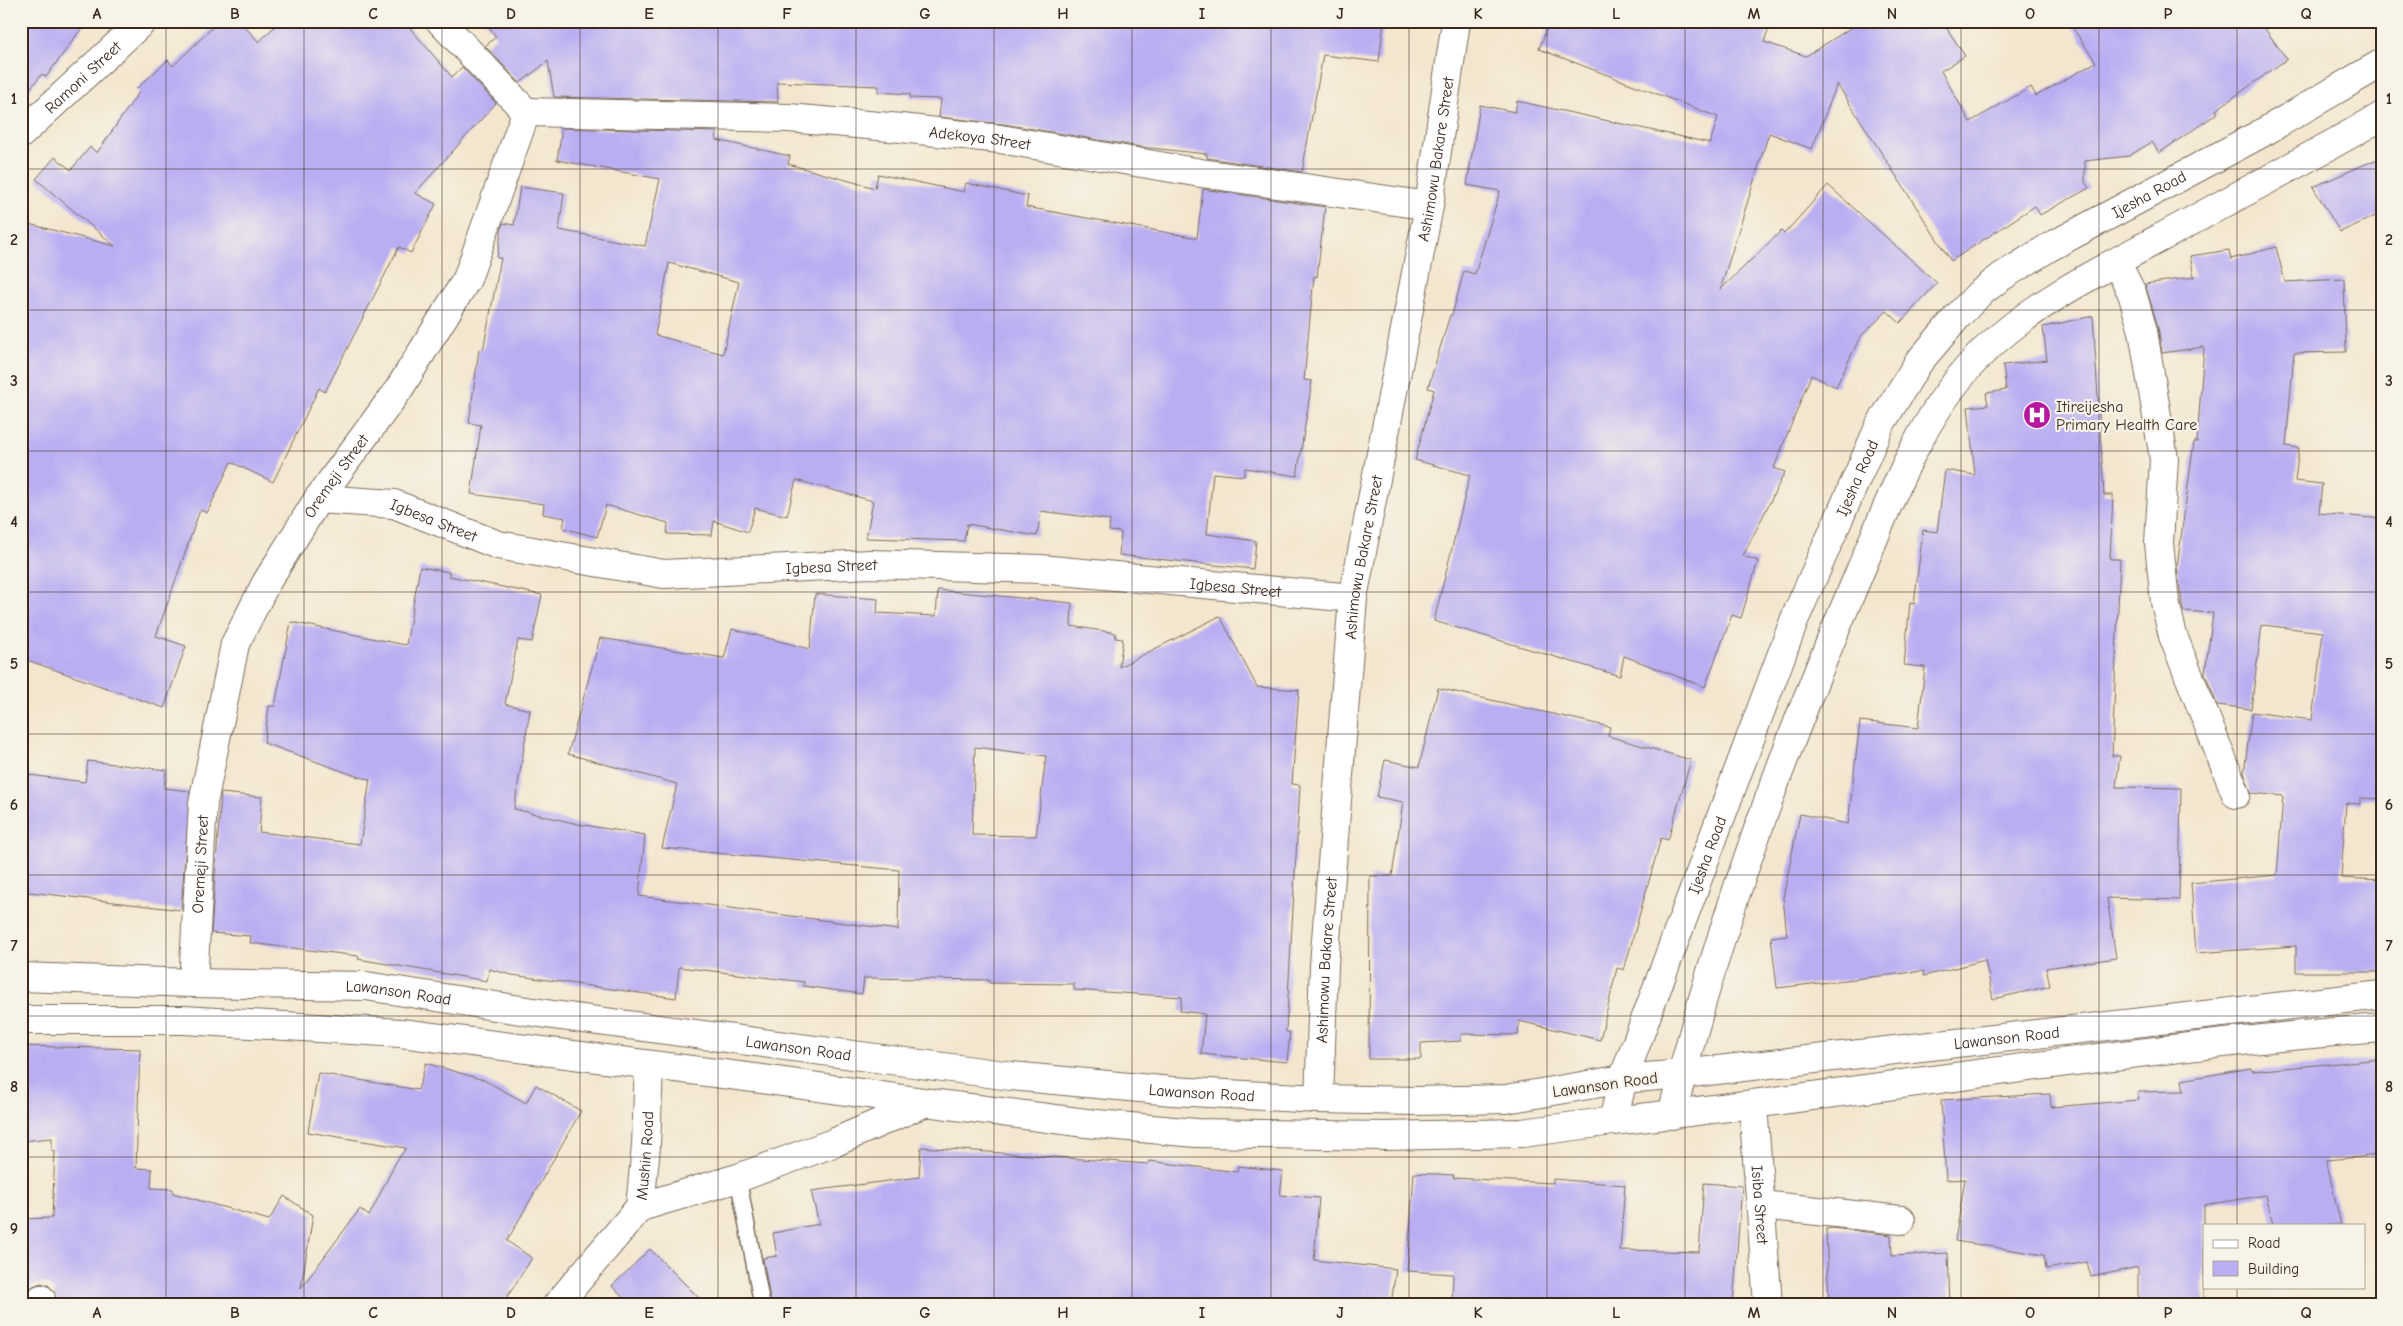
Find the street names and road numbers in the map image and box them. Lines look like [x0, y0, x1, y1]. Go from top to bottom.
street label: Ramoni Street [41, 38, 125, 117]
street label: Ashimowu Bakare Street [1414, 75, 1458, 243]
street label: Adekoya Street [928, 123, 1032, 154]
street label: Ijesha Road [2109, 167, 2189, 222]
street label: Oremeji Street [301, 431, 373, 521]
street label: Ijesha Road [1833, 437, 1882, 519]
street label: Ashimowu Bakare Street [1342, 473, 1387, 640]
street label: Igbesa Street [388, 495, 480, 546]
street label: Igbesa Street [785, 556, 878, 578]
street label: Igbesa Street [1189, 575, 1282, 601]
street label: Oremeji Street [189, 814, 212, 914]
street label: Ijesha Road [1685, 814, 1730, 897]
street label: Ashimowu Bakare Street [1313, 876, 1341, 1044]
street label: Lawanson Road [346, 977, 452, 1009]
street label: Lawanson Road [1953, 1023, 2061, 1053]
street label: Lawanson Road [744, 1033, 852, 1065]
street label: Lawanson Road [1551, 1069, 1659, 1101]
street label: Lawanson Road [1148, 1081, 1255, 1105]
street label: Mushin Road [633, 1111, 657, 1201]
street label: Isiba Street [1748, 1165, 1771, 1245]

